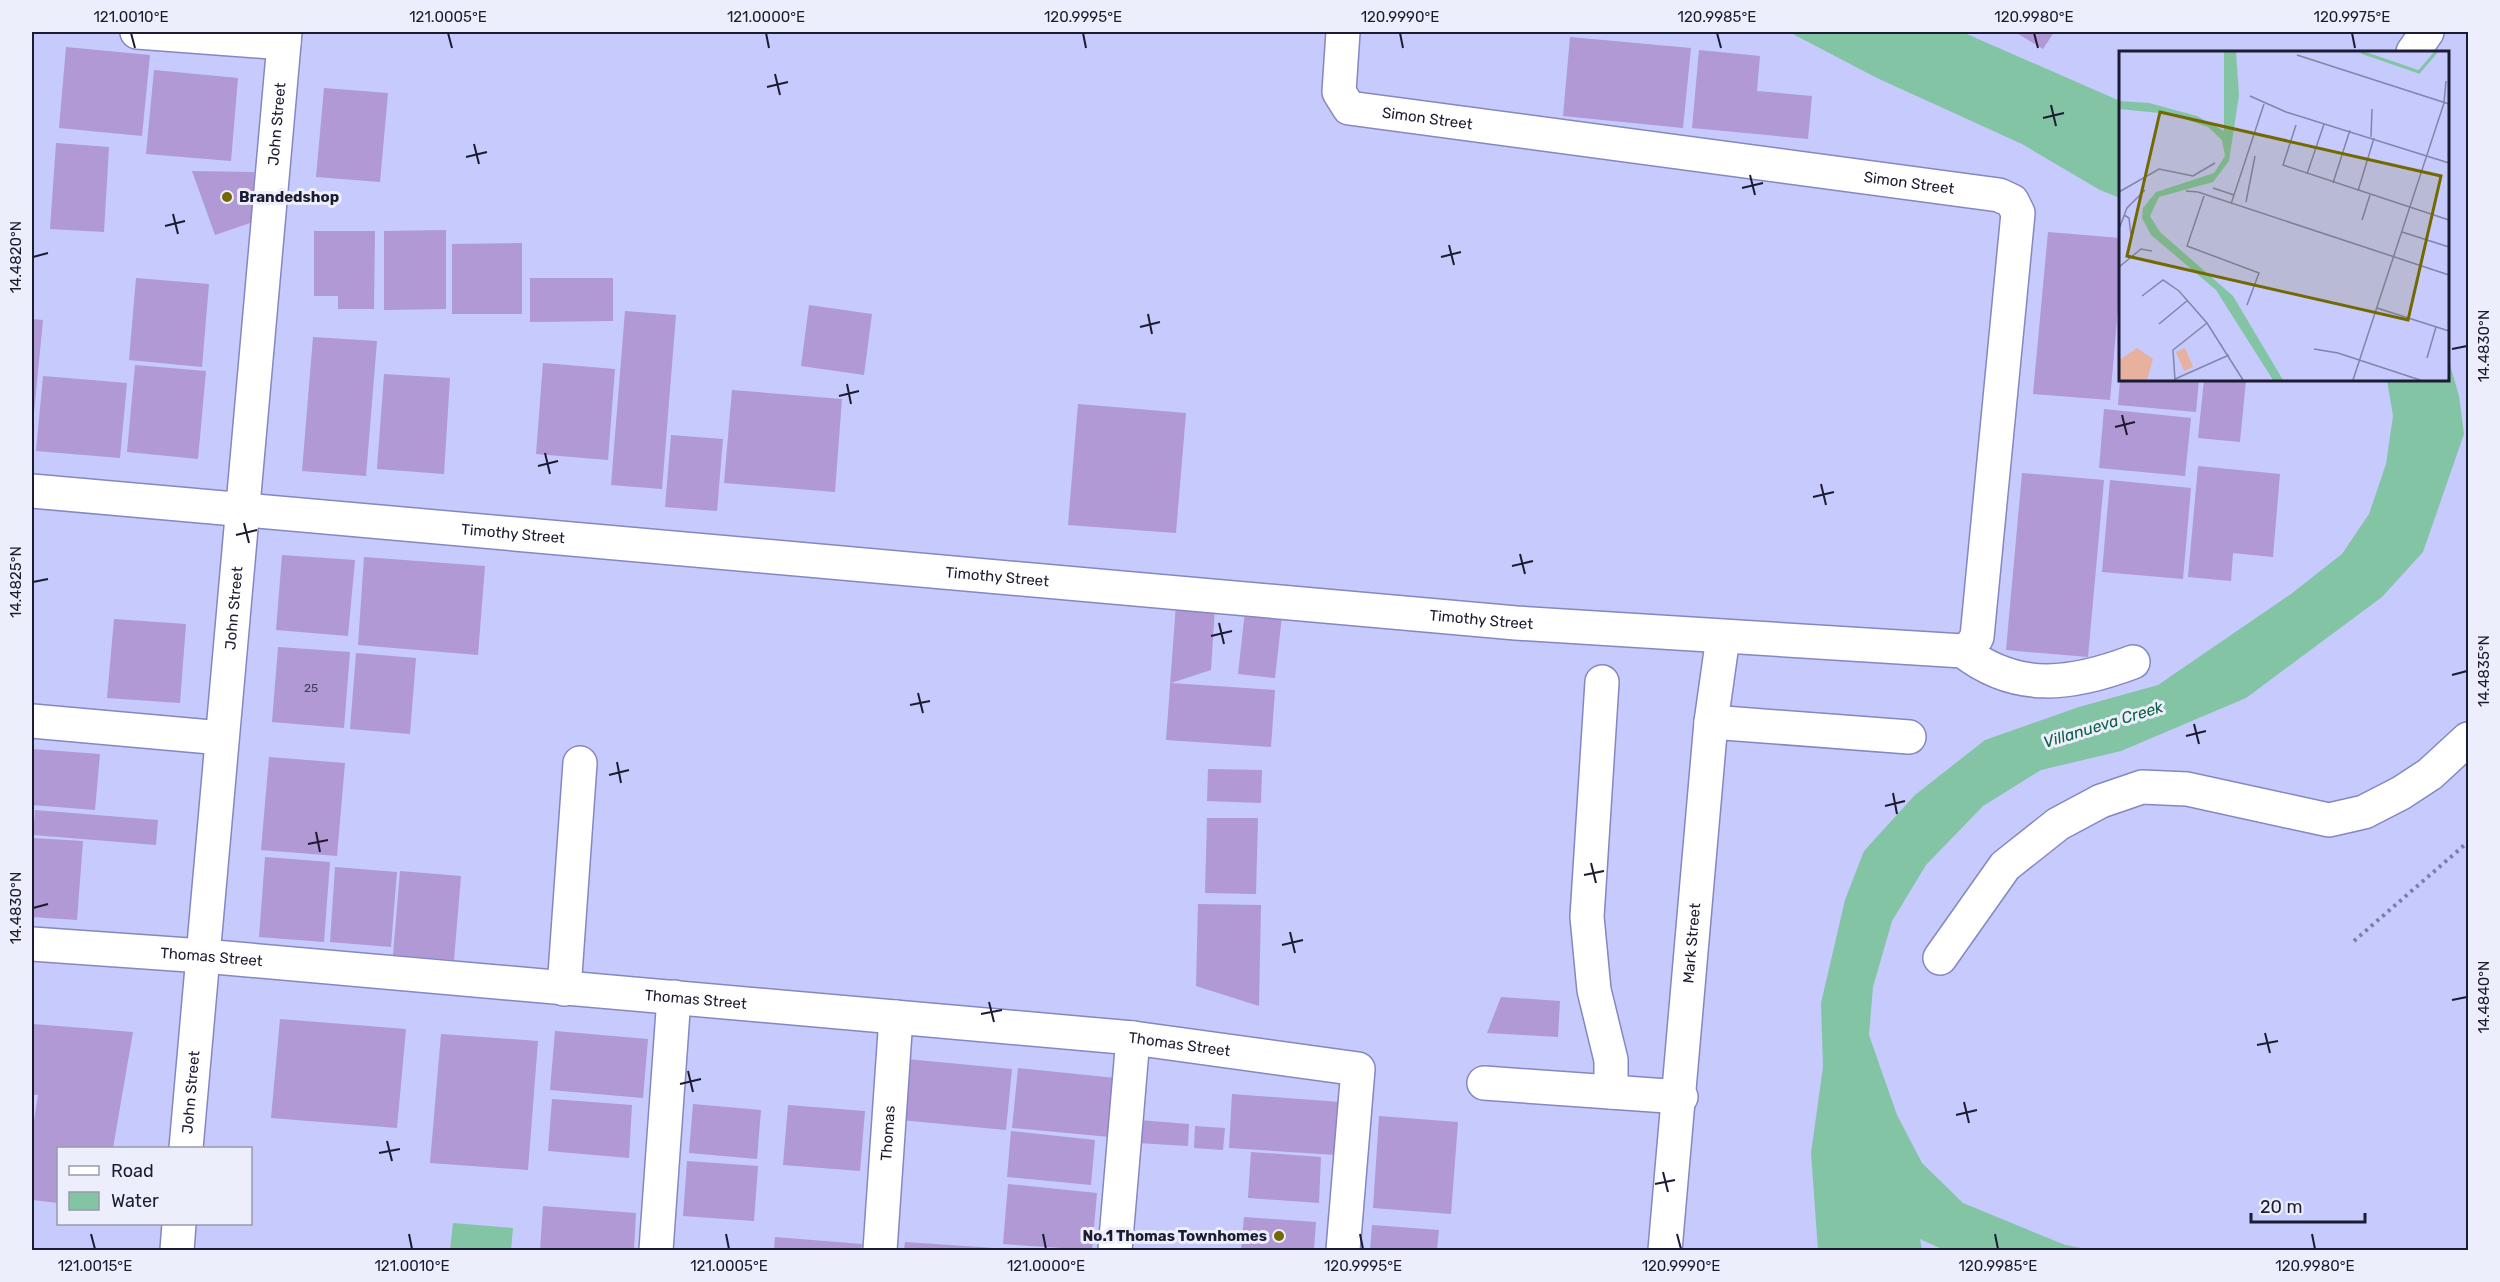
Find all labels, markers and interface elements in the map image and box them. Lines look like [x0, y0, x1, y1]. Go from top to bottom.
text: 121.0010°E [93, 8, 169, 26]
text: 121.0005°E [409, 8, 487, 26]
text: 121.0000°E [727, 8, 805, 26]
text: 120.9995°E [1044, 8, 1122, 26]
text: 120.9990°E [1361, 8, 1439, 26]
text: 120.9985°E [1678, 8, 1756, 26]
text: 120.9980°E [1994, 8, 2074, 26]
text: 120.9975°E [2314, 8, 2390, 26]
inset map [2119, 51, 2449, 381]
street label: John Street [264, 82, 290, 166]
street label: Simon Street [1381, 104, 1474, 133]
street label: Simon Street [1863, 168, 1955, 198]
place label: Brandedshop [239, 188, 339, 206]
marker: Brandedshop [220, 190, 234, 204]
text: 14.4820°N [7, 221, 25, 293]
text: 14.4830°N [2475, 310, 2493, 382]
street label: Timothy Street [461, 520, 566, 547]
text: 14.4825°N [7, 546, 25, 618]
street label: Timothy Street [945, 563, 1050, 590]
street label: John Street [221, 566, 247, 650]
street label: Timothy Street [1429, 606, 1534, 633]
text: 14.4835°N [2475, 635, 2493, 707]
house number: 25 [304, 681, 318, 695]
water label: Villanueva Creek [2041, 697, 2166, 752]
text: 14.4830°N [7, 872, 25, 944]
street label: Mark Street [1679, 902, 1704, 984]
street label: Thomas Street [160, 944, 264, 970]
text: 14.4840°N [2475, 961, 2493, 1034]
street label: Thomas Street [644, 986, 748, 1013]
street label: Thomas Street [1128, 1029, 1232, 1060]
street label: John Street [178, 1050, 204, 1135]
street label: Thomas [877, 1105, 899, 1162]
legend [57, 1147, 252, 1225]
text: Road [111, 1160, 154, 1182]
scale bar [2251, 1186, 2365, 1224]
text: Water [111, 1190, 159, 1212]
text: 20 m [2260, 1196, 2302, 1218]
place label: No.1 Thomas Townhomes [1083, 1227, 1267, 1245]
marker: No.1 Thomas Townhomes [1272, 1229, 1286, 1243]
text: 121.0015°E [58, 1257, 132, 1275]
text: 121.0010°E [374, 1257, 450, 1275]
text: 121.0005°E [690, 1257, 768, 1275]
text: 121.0000°E [1007, 1257, 1085, 1275]
text: 120.9995°E [1324, 1257, 1402, 1275]
text: 120.9990°E [1642, 1257, 1720, 1275]
text: 120.9985°E [1959, 1257, 2037, 1275]
text: 120.9980°E [2275, 1257, 2355, 1275]

